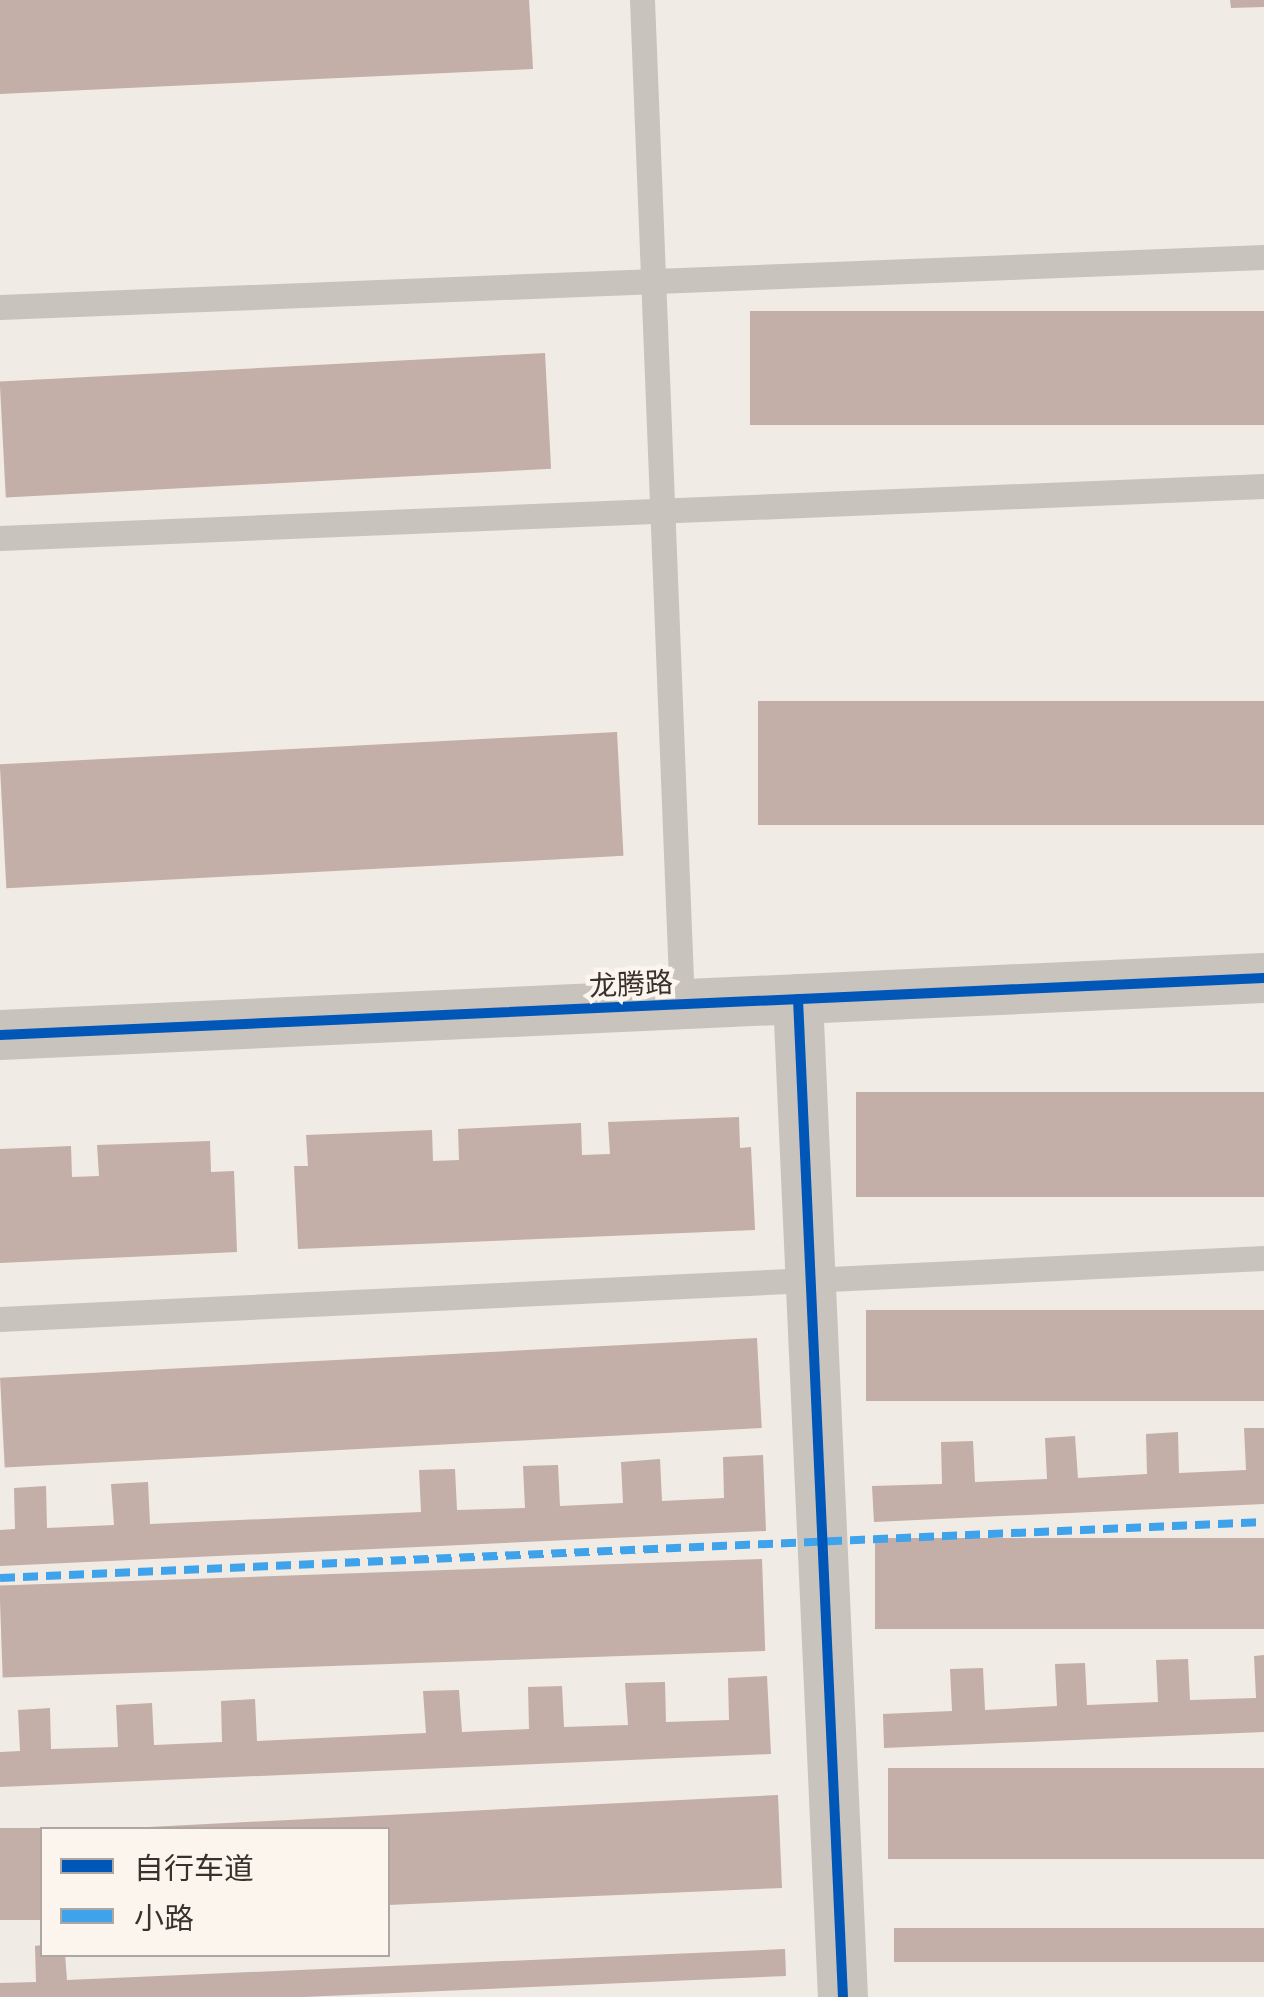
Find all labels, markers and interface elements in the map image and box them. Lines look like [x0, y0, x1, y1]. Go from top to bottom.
street label: 龙腾路 [588, 965, 674, 1003]
legend [40, 1827, 390, 1957]
text: 自行车道 [134, 1849, 254, 1887]
text: 小路 [134, 1899, 194, 1937]

